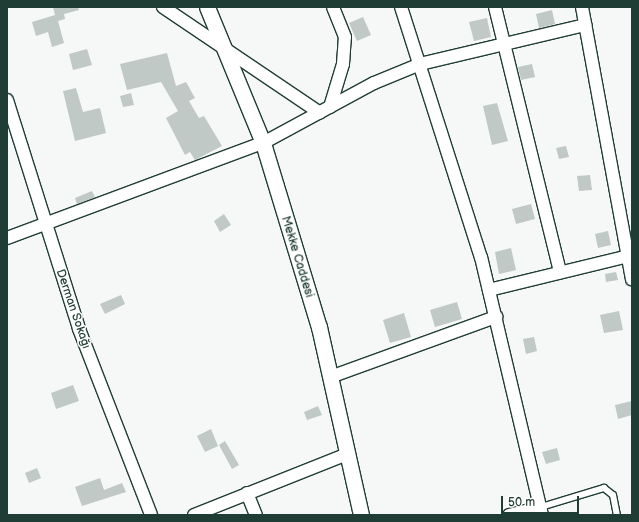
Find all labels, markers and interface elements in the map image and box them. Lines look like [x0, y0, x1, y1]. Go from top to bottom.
street label: Mekke Caddesi [278, 215, 316, 299]
street label: Derman Sokağı [53, 267, 93, 351]
scale bar [503, 488, 581, 514]
text: 50 m [508, 495, 535, 510]

